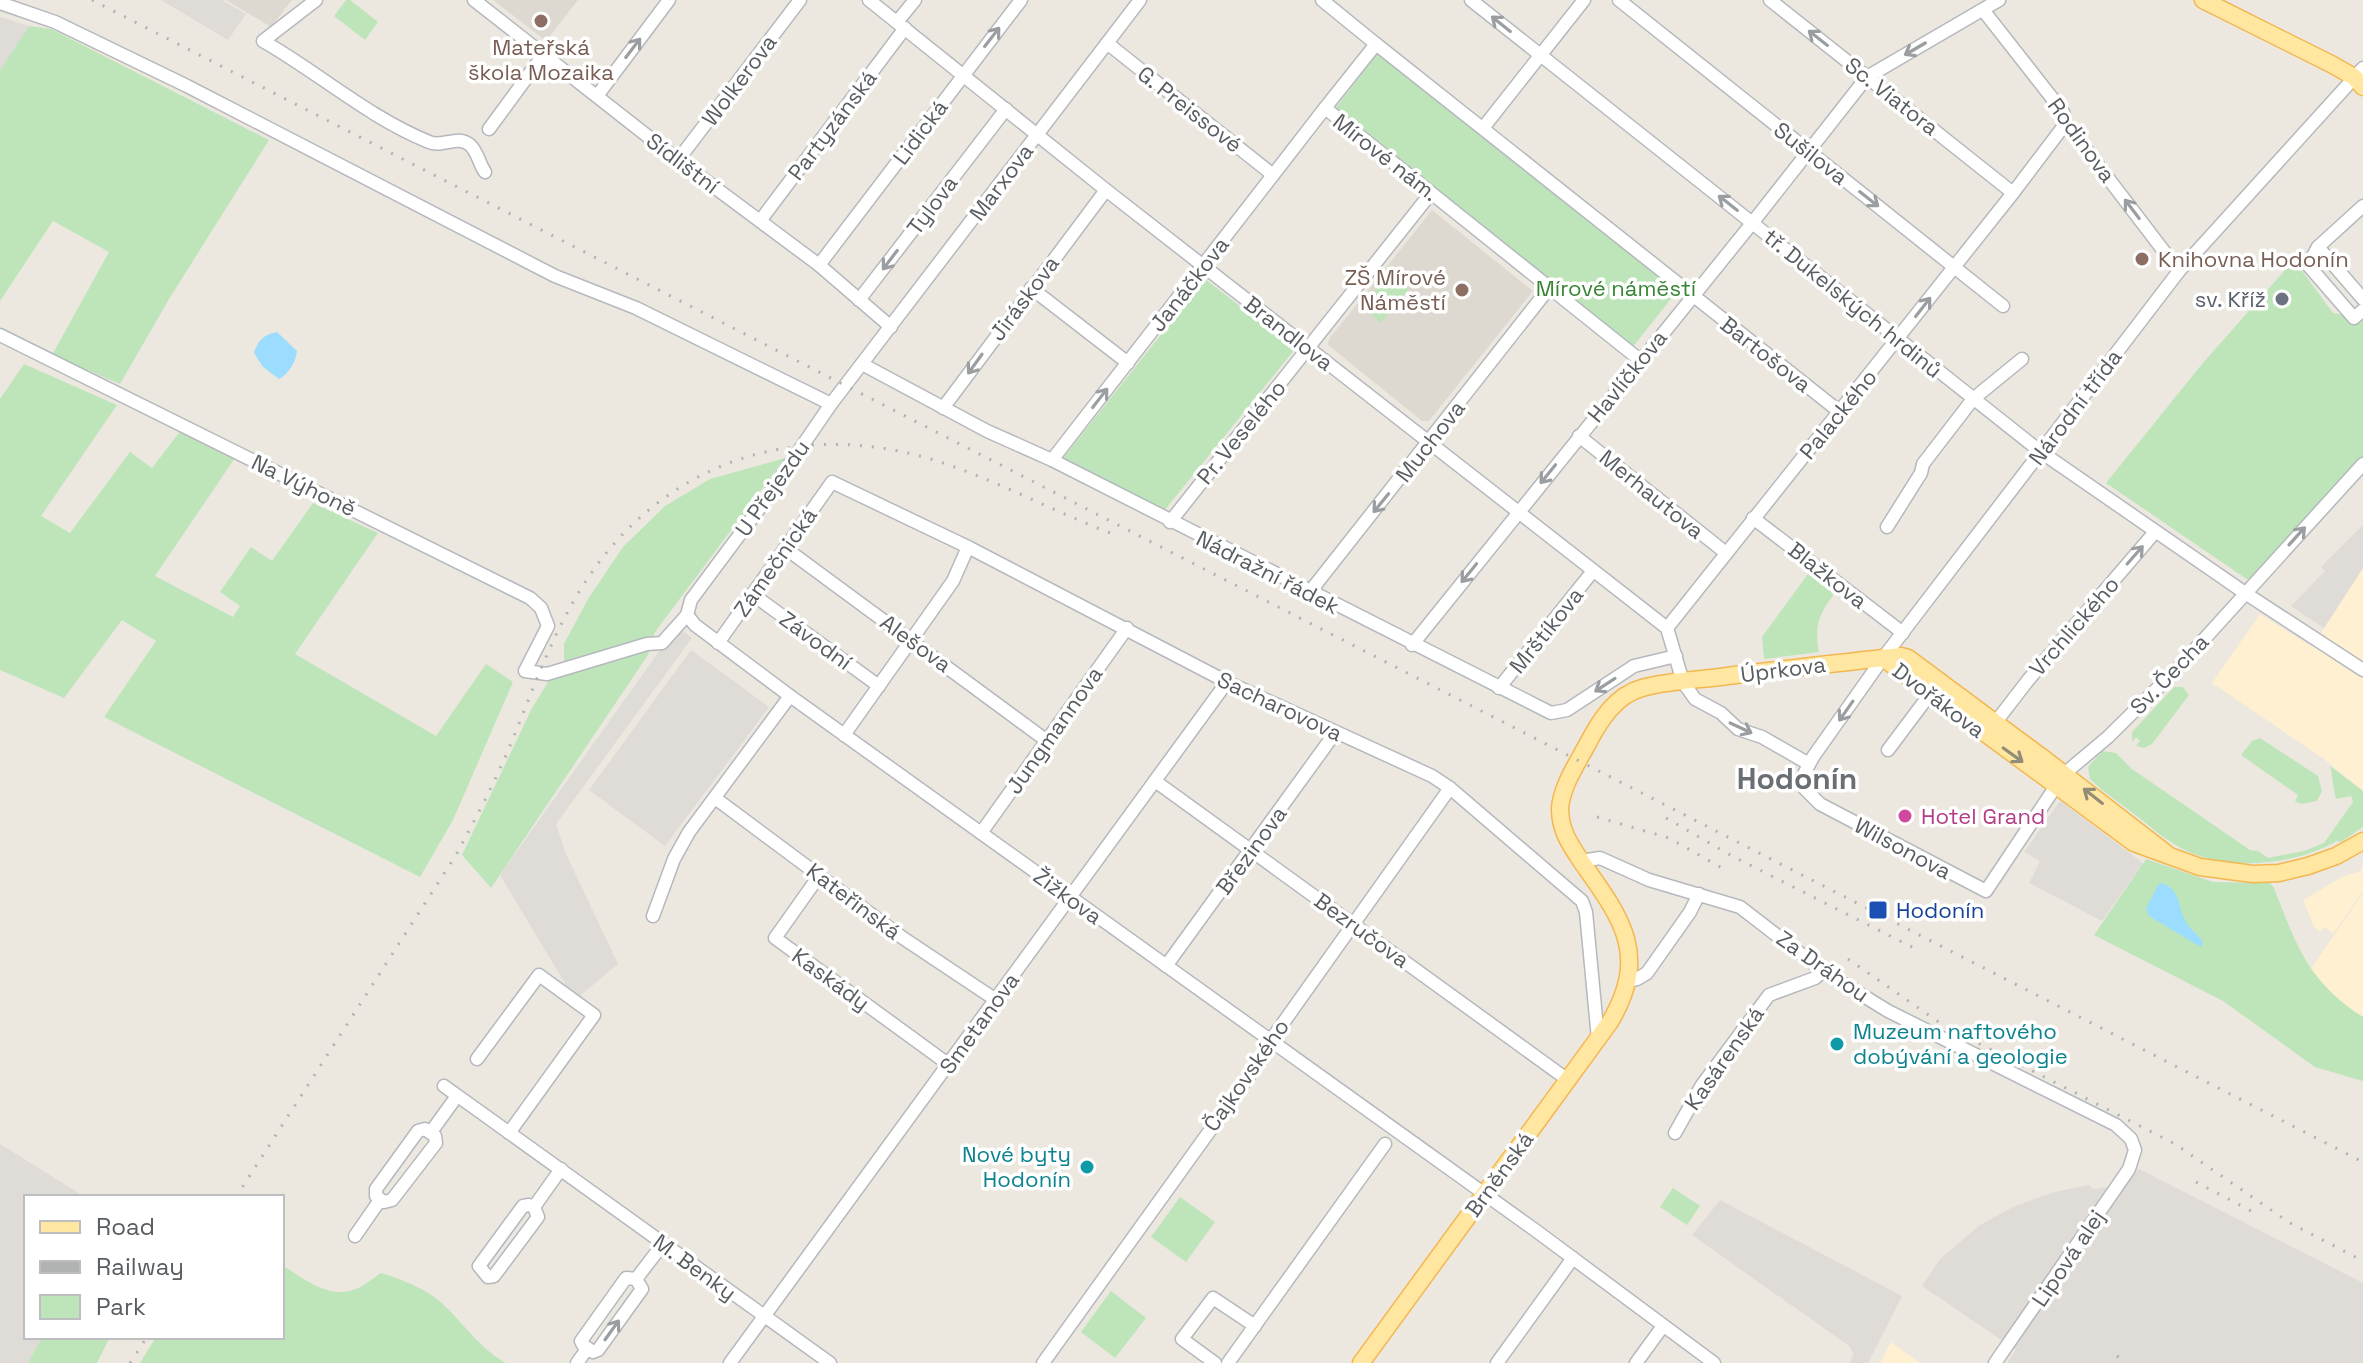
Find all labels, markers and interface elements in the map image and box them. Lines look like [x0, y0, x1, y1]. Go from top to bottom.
marker: Mateřská škola Mozaika [532, 12, 550, 30]
one-way arrow [1491, 16, 1512, 34]
one-way arrow [983, 27, 1001, 48]
street label: Wolkerova [695, 28, 783, 131]
one-way arrow [1808, 30, 1829, 47]
place label: Mateřská škola Mozaika [468, 33, 614, 86]
one-way arrow [625, 38, 642, 59]
one-way arrow [1904, 41, 1927, 57]
street label: Sc. Viatora [1839, 51, 1945, 142]
street label: G. Preissové [1132, 59, 1248, 159]
street label: Partyzánská [781, 64, 883, 186]
street label: Rodinova [2042, 92, 2122, 188]
street label: Lidická [886, 94, 954, 170]
street label: Mírové nám. [1328, 107, 1444, 207]
street label: Sušilova [1768, 115, 1854, 191]
street label: Sídlištní [641, 126, 726, 200]
street label: Marxova [963, 138, 1039, 226]
street label: Tylova [901, 169, 964, 240]
one-way arrow [1858, 190, 1879, 208]
one-way arrow [1718, 194, 1739, 211]
one-way arrow [2124, 198, 2141, 220]
street label: tř. Dukelských hrdinů [1758, 222, 1948, 384]
street label: Janáčkova [1143, 231, 1235, 337]
place label: Knihovna Hodonín [2158, 245, 2349, 273]
one-way arrow [882, 249, 899, 270]
street label: Jiráskova [983, 250, 1065, 346]
marker: Knihovna Hodonín [2133, 250, 2151, 268]
place label: ZŠ Mírové Náměstí [1344, 263, 1447, 316]
park label: Mírové náměstí [1536, 274, 1697, 302]
marker: ZŠ Mírové Náměstí [1453, 281, 1471, 299]
place label: sv. Kříž [2195, 285, 2266, 313]
street label: Brandlova [1239, 289, 1339, 377]
marker: sv. Kříž [2273, 290, 2291, 308]
one-way arrow [1914, 297, 1932, 318]
street label: Bartošova [1715, 310, 1817, 398]
street label: Havlíčkova [1581, 324, 1673, 428]
street label: Národní třída [2022, 343, 2128, 471]
one-way arrow [967, 353, 984, 374]
street label: Palackého [1793, 363, 1883, 465]
street label: Pr. Veselého [1190, 374, 1292, 490]
one-way arrow [1091, 388, 1108, 410]
street label: Muchova [1389, 394, 1471, 488]
street label: U Přejezdu [729, 434, 815, 542]
street label: Merhautova [1594, 443, 1710, 545]
street label: Na Výhoně [247, 448, 361, 522]
one-way arrow [1539, 463, 1557, 484]
one-way arrow [1372, 493, 1390, 514]
street label: Zámečnická [727, 502, 823, 622]
street label: Nádražní řádek [1192, 524, 1344, 620]
one-way arrow [2288, 526, 2306, 546]
street label: Blažkova [1783, 535, 1873, 615]
one-way arrow [2126, 546, 2144, 566]
one-way arrow [1460, 562, 1478, 583]
street label: Vrchlického [2023, 570, 2125, 682]
street label: Mrštíkova [1503, 581, 1589, 679]
street label: Závodní [774, 604, 858, 676]
street label: Alešova [875, 608, 957, 678]
street label: Sv. Čecha [2124, 628, 2215, 720]
street label: Úprkova [1739, 650, 1828, 688]
street label: Dvořákova [1887, 656, 1991, 744]
street label: Jungmannova [1000, 660, 1109, 799]
street label: Sacharovova [1213, 665, 1347, 747]
one-way arrow [1594, 677, 1617, 693]
one-way arrow [1838, 699, 1854, 721]
one-way arrow [1729, 721, 1753, 736]
one-way arrow [2002, 746, 2023, 763]
district label: Hodonín [1737, 759, 1857, 798]
one-way arrow [2083, 788, 2104, 805]
street label: Březinova [1209, 800, 1293, 900]
place label: Hotel Grand [1921, 802, 2045, 830]
marker: Hotel Grand [1896, 807, 1914, 825]
street label: Wilsonova [1850, 811, 1957, 885]
street label: Kateřinská [801, 856, 907, 946]
street label: Žižkova [1028, 862, 1108, 930]
street label: Bezručova [1309, 886, 1415, 974]
place label: Hodonín [1896, 896, 1984, 924]
marker: Hodonín [1867, 899, 1889, 921]
street label: Za Dráhou [1771, 924, 1875, 1008]
street label: Kaskády [787, 941, 875, 1017]
street label: Smetanova [933, 967, 1025, 1079]
street label: Kasárenská [1678, 1000, 1770, 1115]
street label: Čajkovského [1197, 1013, 1295, 1137]
place label: Muzeum naftového dobývání a geologie [1853, 1017, 2068, 1070]
marker: Muzeum naftového dobývání a geologie [1828, 1035, 1846, 1053]
street label: Brněnská [1459, 1126, 1540, 1222]
place label: Nové byty Hodonín [962, 1140, 1071, 1193]
marker: Nové byty Hodonín [1078, 1158, 1096, 1176]
legend [24, 1195, 284, 1339]
street label: Lipová alej [2025, 1204, 2111, 1312]
text: Road [96, 1211, 155, 1242]
street label: M. Benky [648, 1227, 742, 1307]
text: Railway [96, 1251, 184, 1282]
text: Park [96, 1291, 146, 1322]
one-way arrow [603, 1320, 620, 1341]

